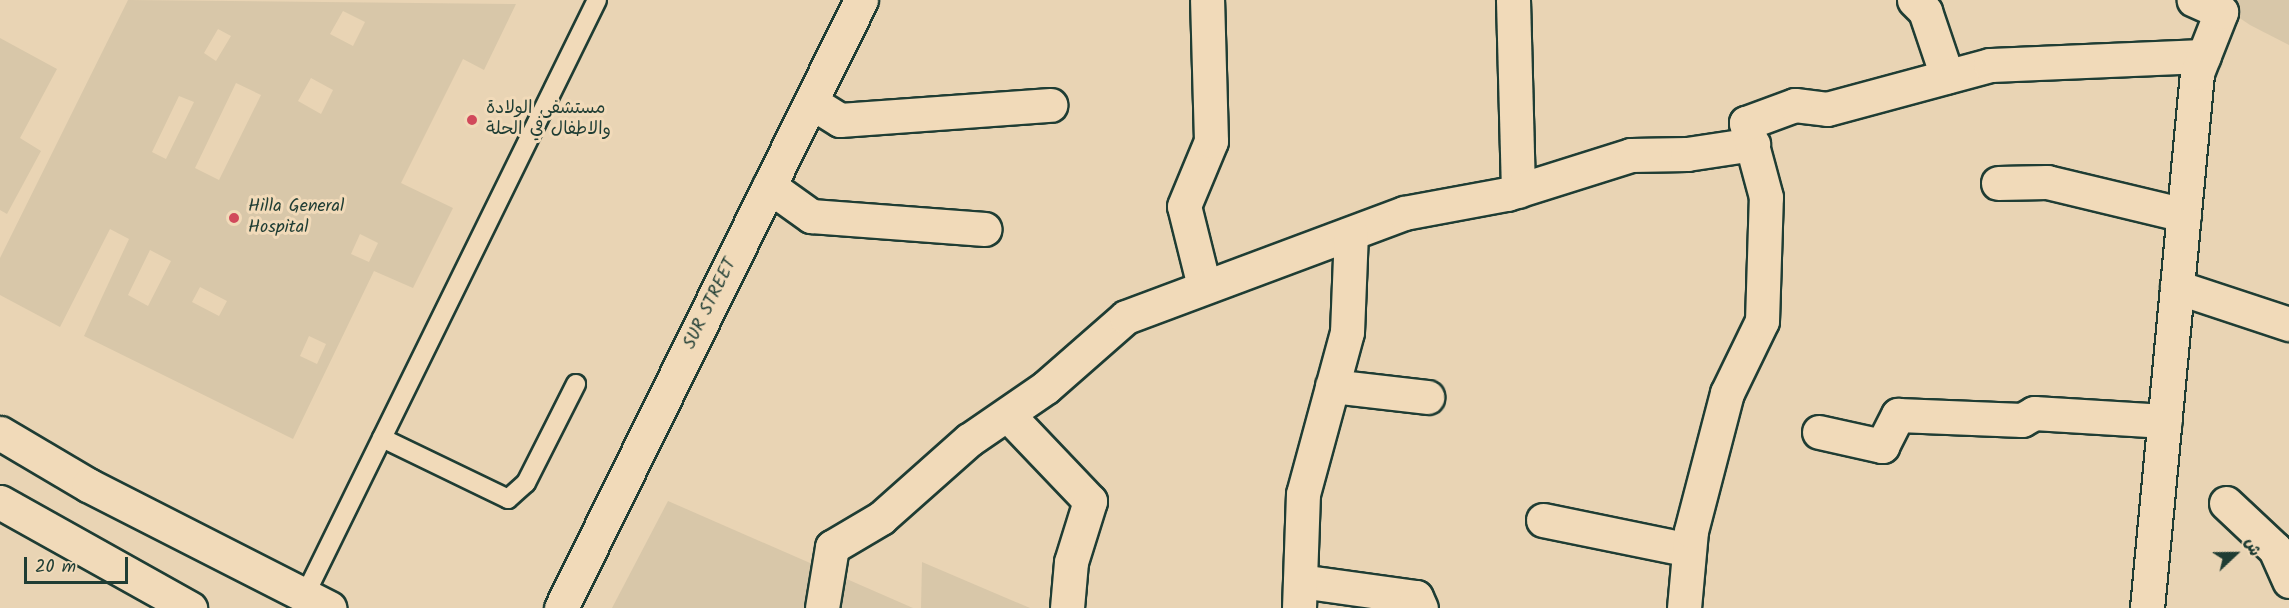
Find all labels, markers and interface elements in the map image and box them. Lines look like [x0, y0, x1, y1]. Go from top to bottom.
place label: مستشفى الولادة والاطفال في الحلة [486, 99, 611, 142]
marker: مستشفى الولادة والاطفال في الحلة [463, 111, 481, 129]
place label: Hilla General Hospital [248, 197, 344, 240]
marker: Hilla General Hospital [225, 209, 243, 227]
street label: SUR STREET [680, 255, 742, 353]
north arrow [2205, 524, 2265, 584]
text: ش [2237, 534, 2267, 560]
scale bar [27, 545, 130, 583]
text: 20 m [35, 553, 76, 582]

